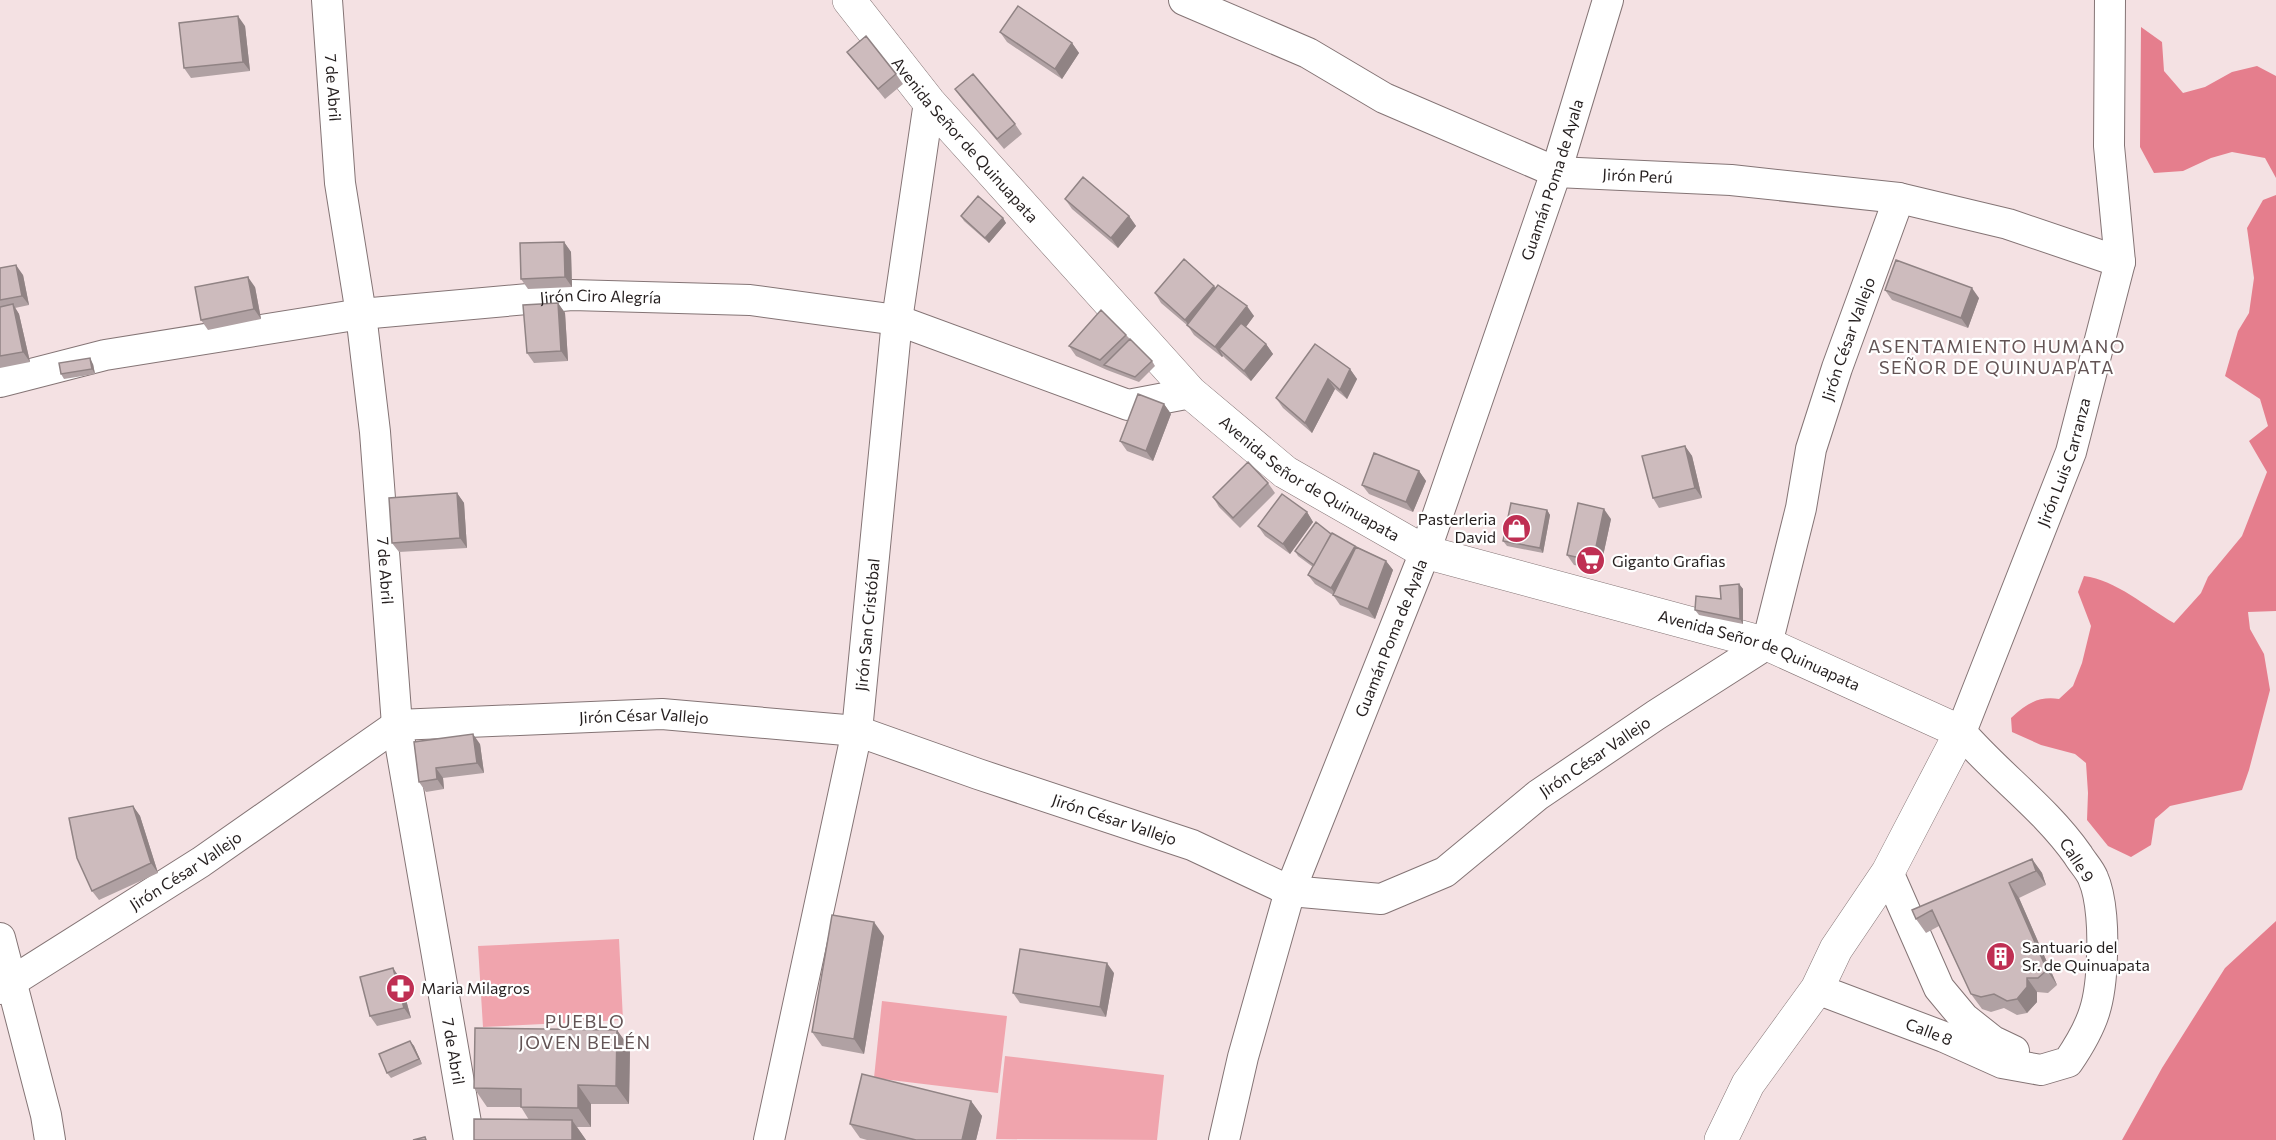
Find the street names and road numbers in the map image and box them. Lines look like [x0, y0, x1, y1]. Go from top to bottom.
street label: 7 de Abril [322, 53, 346, 122]
street label: Avenida Señor de Quinuapata [888, 53, 1043, 226]
street label: Guamán Poma de Ayala [1516, 97, 1587, 263]
street label: Jirón Perú [1602, 164, 1673, 186]
street label: Jirón César Vallejo [1817, 274, 1878, 403]
street label: Jirón Ciro Alegría [539, 285, 662, 307]
street label: Jirón Luis Carranza [2033, 396, 2094, 529]
street label: Avenida Señor de Quinuapata [1216, 411, 1403, 545]
street label: 7 de Abril [374, 536, 398, 605]
street label: Guamán Poma de Ayala [1350, 556, 1430, 720]
street label: Jirón San Cristóbal [851, 557, 883, 692]
street label: Avenida Señor de Quinuapata [1657, 605, 1863, 694]
street label: Jirón César Vallejo [579, 704, 710, 727]
street label: Jirón César Vallejo [1535, 712, 1654, 801]
street label: Jirón César Vallejo [1050, 789, 1179, 848]
street label: Jirón César Vallejo [126, 827, 245, 914]
street label: Calle 9 [2056, 834, 2099, 885]
street label: Calle 8 [1903, 1013, 1956, 1049]
street label: 7 de Abril [439, 1016, 469, 1086]

